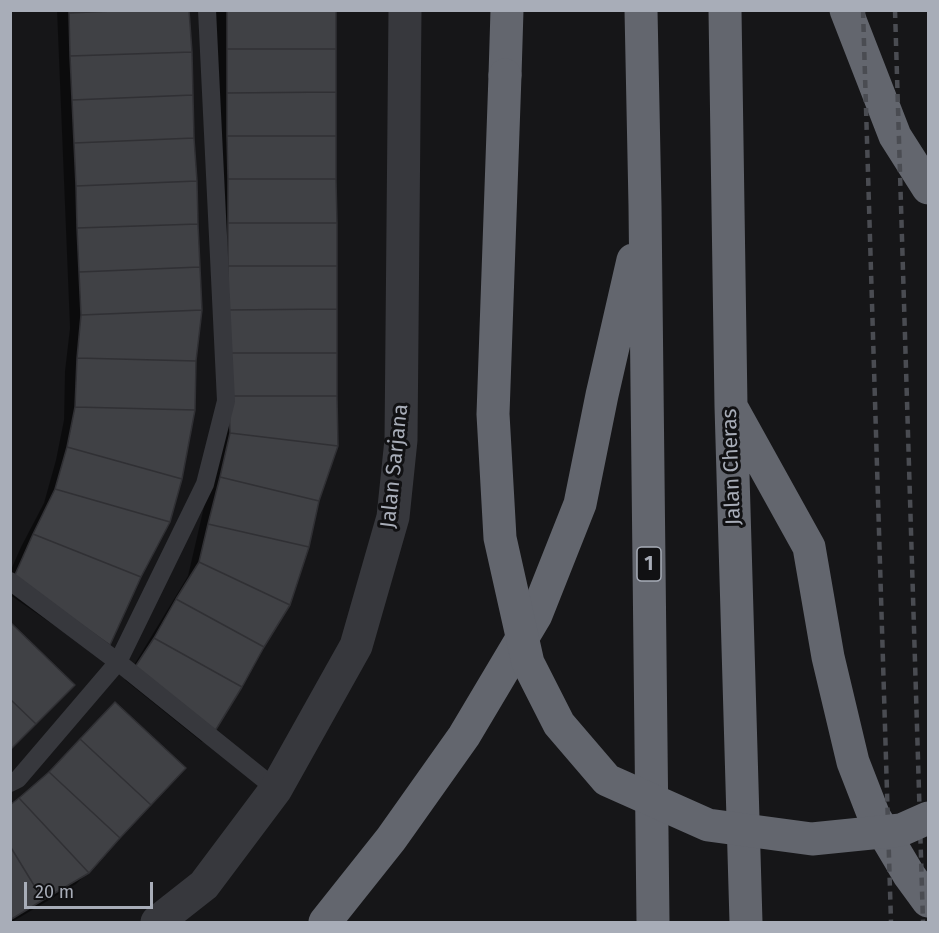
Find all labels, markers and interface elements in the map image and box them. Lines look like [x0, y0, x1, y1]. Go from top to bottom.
street label: Jalan Sarjana [376, 403, 414, 529]
street label: Jalan Cheras [717, 408, 747, 526]
road number: 1 [637, 547, 661, 581]
scale bar [27, 870, 156, 908]
text: 20 m [35, 881, 74, 903]

